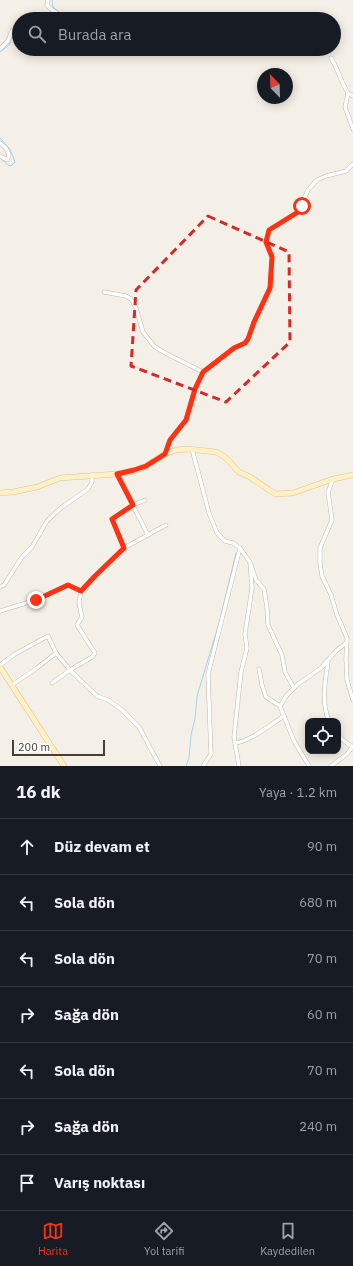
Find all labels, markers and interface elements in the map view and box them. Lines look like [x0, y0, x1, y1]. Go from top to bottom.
search box [12, 12, 341, 56]
icon: search [26, 23, 48, 45]
text: Burada ara [58, 25, 132, 44]
north arrow [257, 68, 293, 104]
route start [293, 197, 311, 215]
route end [27, 591, 45, 609]
map controls [305, 718, 341, 754]
button: locate [305, 718, 341, 754]
scale bar [12, 738, 105, 757]
text: 200 m [18, 740, 50, 754]
text: 16 dk [16, 781, 61, 803]
text: Yaya · 1.2 km [259, 784, 337, 801]
icon: ahead [16, 836, 38, 858]
text: Düz devam et [54, 837, 150, 856]
text: 90 m [307, 838, 337, 855]
icon: left [16, 892, 38, 914]
text: Sola dön [54, 893, 115, 912]
text: 680 m [299, 894, 337, 911]
icon: left [16, 948, 38, 970]
text: Sola dön [54, 949, 115, 968]
text: 70 m [307, 950, 337, 967]
icon: right [16, 1004, 38, 1026]
text: Sağa dön [54, 1005, 119, 1024]
text: 60 m [307, 1006, 337, 1023]
icon: left [16, 1060, 38, 1082]
text: Sola dön [54, 1061, 115, 1080]
text: 70 m [307, 1062, 337, 1079]
icon: right [16, 1116, 38, 1138]
text: Sağa dön [54, 1117, 119, 1136]
text: 240 m [299, 1118, 337, 1135]
icon: arrive [16, 1172, 38, 1194]
text: Varış noktası [54, 1173, 145, 1192]
tab: Harita [38, 1220, 68, 1258]
tab: Yol tarifi [144, 1220, 184, 1258]
tab: Kaydedilen [260, 1220, 315, 1258]

